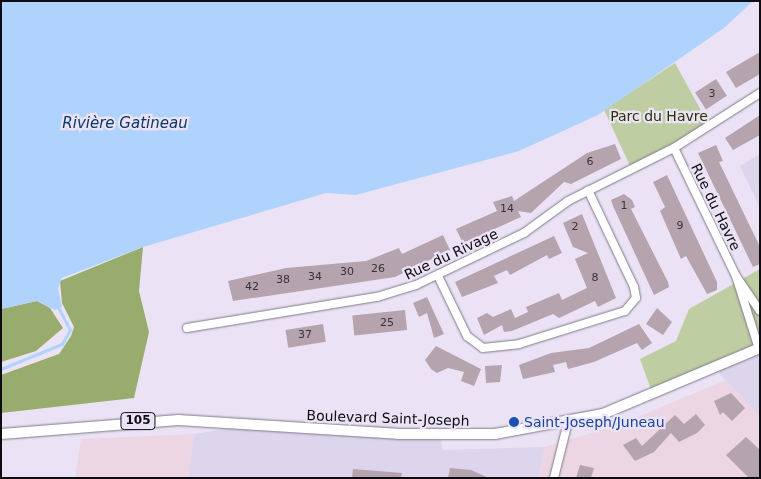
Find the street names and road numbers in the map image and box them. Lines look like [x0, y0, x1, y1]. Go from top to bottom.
street label: Rue du Havre [688, 161, 744, 253]
street label: Rue du Rivage [402, 225, 500, 283]
street label: Boulevard Saint-Joseph [306, 407, 470, 429]
road number: 105 [119, 412, 157, 431]

